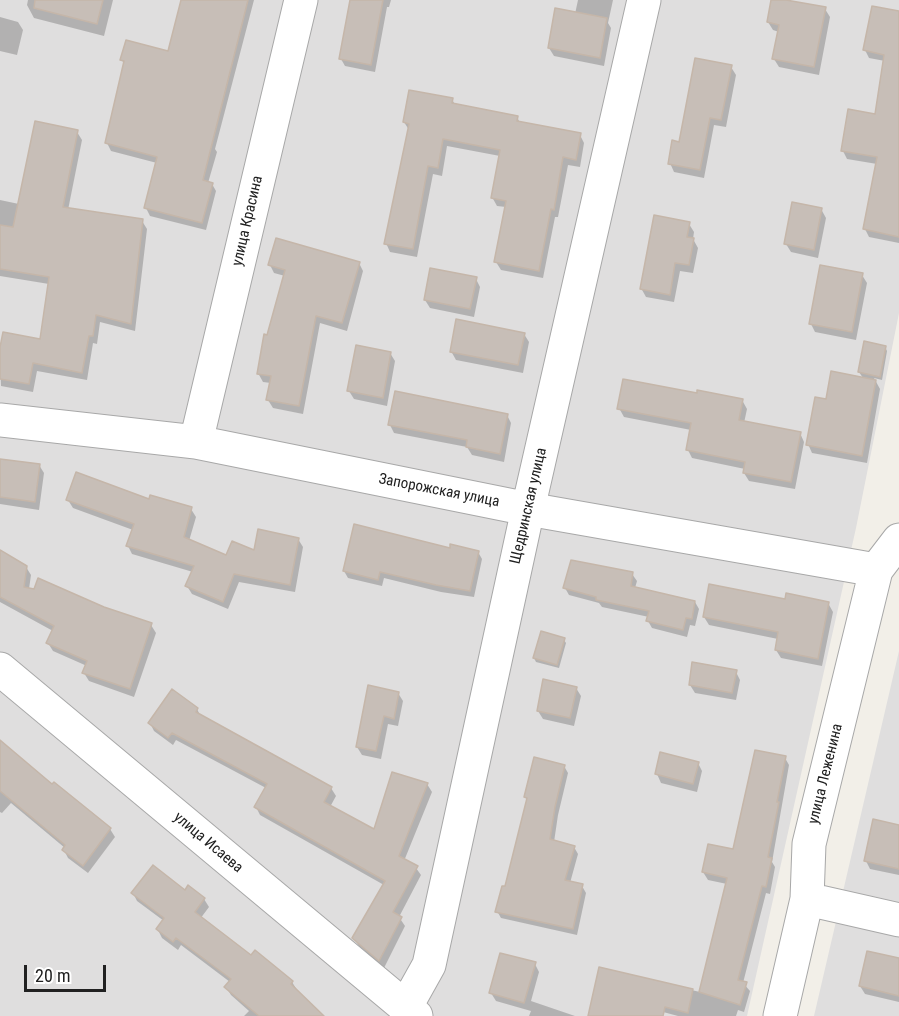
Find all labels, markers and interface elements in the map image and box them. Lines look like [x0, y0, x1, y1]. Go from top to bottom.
street label: улица Красина [229, 174, 267, 268]
street label: Щедринская улица [507, 446, 551, 566]
street label: Запорожская улица [377, 470, 501, 512]
street label: улица Леженина [805, 722, 847, 826]
street label: улица Исаева [170, 809, 246, 877]
scale bar [27, 953, 110, 991]
text: 20 m [35, 965, 70, 986]

